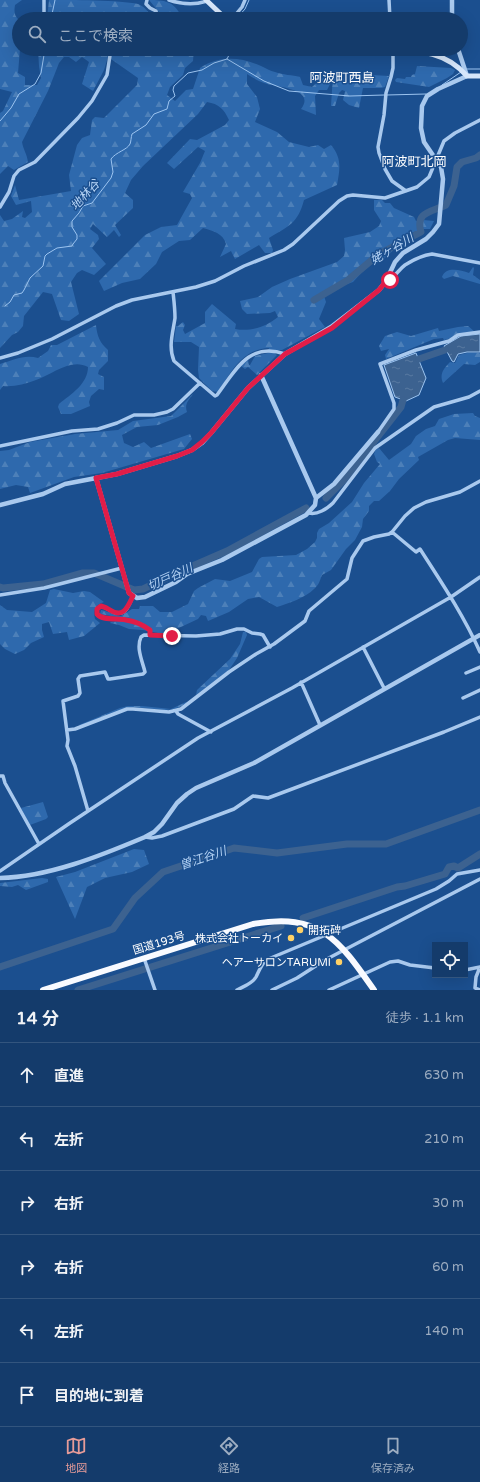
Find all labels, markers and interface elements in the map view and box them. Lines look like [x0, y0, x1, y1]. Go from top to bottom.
search box [12, 12, 468, 56]
icon: search [26, 23, 48, 45]
text: ここで検索 [58, 27, 133, 45]
district label: 阿波町西島 [309, 70, 375, 86]
district label: 阿波町北岡 [381, 154, 447, 170]
water label: 地林谷 [68, 176, 103, 213]
water label: 姥ヶ谷川 [368, 230, 418, 267]
route start [381, 271, 399, 289]
water label: 切戸谷川 [145, 560, 197, 593]
route end [163, 627, 181, 645]
water label: 曽江谷川 [178, 843, 230, 872]
place label: 開拓碑 [308, 924, 341, 937]
marker: 開拓碑 [295, 925, 305, 935]
street label: 国道193号 [131, 929, 187, 957]
place label: 株式会社トーカイ [195, 932, 283, 945]
marker: 株式会社トーカイ [286, 933, 296, 943]
map controls [432, 942, 468, 978]
button: locate [432, 942, 468, 978]
place label: ヘアーサロンTARUMI [222, 956, 331, 969]
marker: ヘアーサロンTARUMI [334, 957, 344, 967]
text: 14 分 [16, 1008, 59, 1029]
text: 徒歩 · 1.1 km [386, 1010, 464, 1026]
icon: ahead [16, 1064, 38, 1086]
text: 直進 [54, 1067, 84, 1085]
text: 630 m [424, 1067, 464, 1083]
icon: left [16, 1128, 38, 1150]
text: 左折 [54, 1131, 84, 1149]
text: 210 m [424, 1131, 464, 1147]
icon: right [16, 1192, 38, 1214]
text: 右折 [54, 1195, 84, 1213]
text: 30 m [432, 1195, 464, 1211]
icon: right [16, 1256, 38, 1278]
text: 右折 [54, 1259, 84, 1277]
text: 60 m [432, 1259, 464, 1275]
icon: left [16, 1320, 38, 1342]
text: 左折 [54, 1323, 84, 1341]
text: 140 m [424, 1323, 464, 1339]
icon: arrive [16, 1384, 38, 1406]
text: 目的地に到着 [54, 1387, 144, 1405]
tab: 地図 [65, 1435, 87, 1475]
tab: 経路 [218, 1435, 240, 1475]
tab: 保存済み [371, 1435, 415, 1475]

